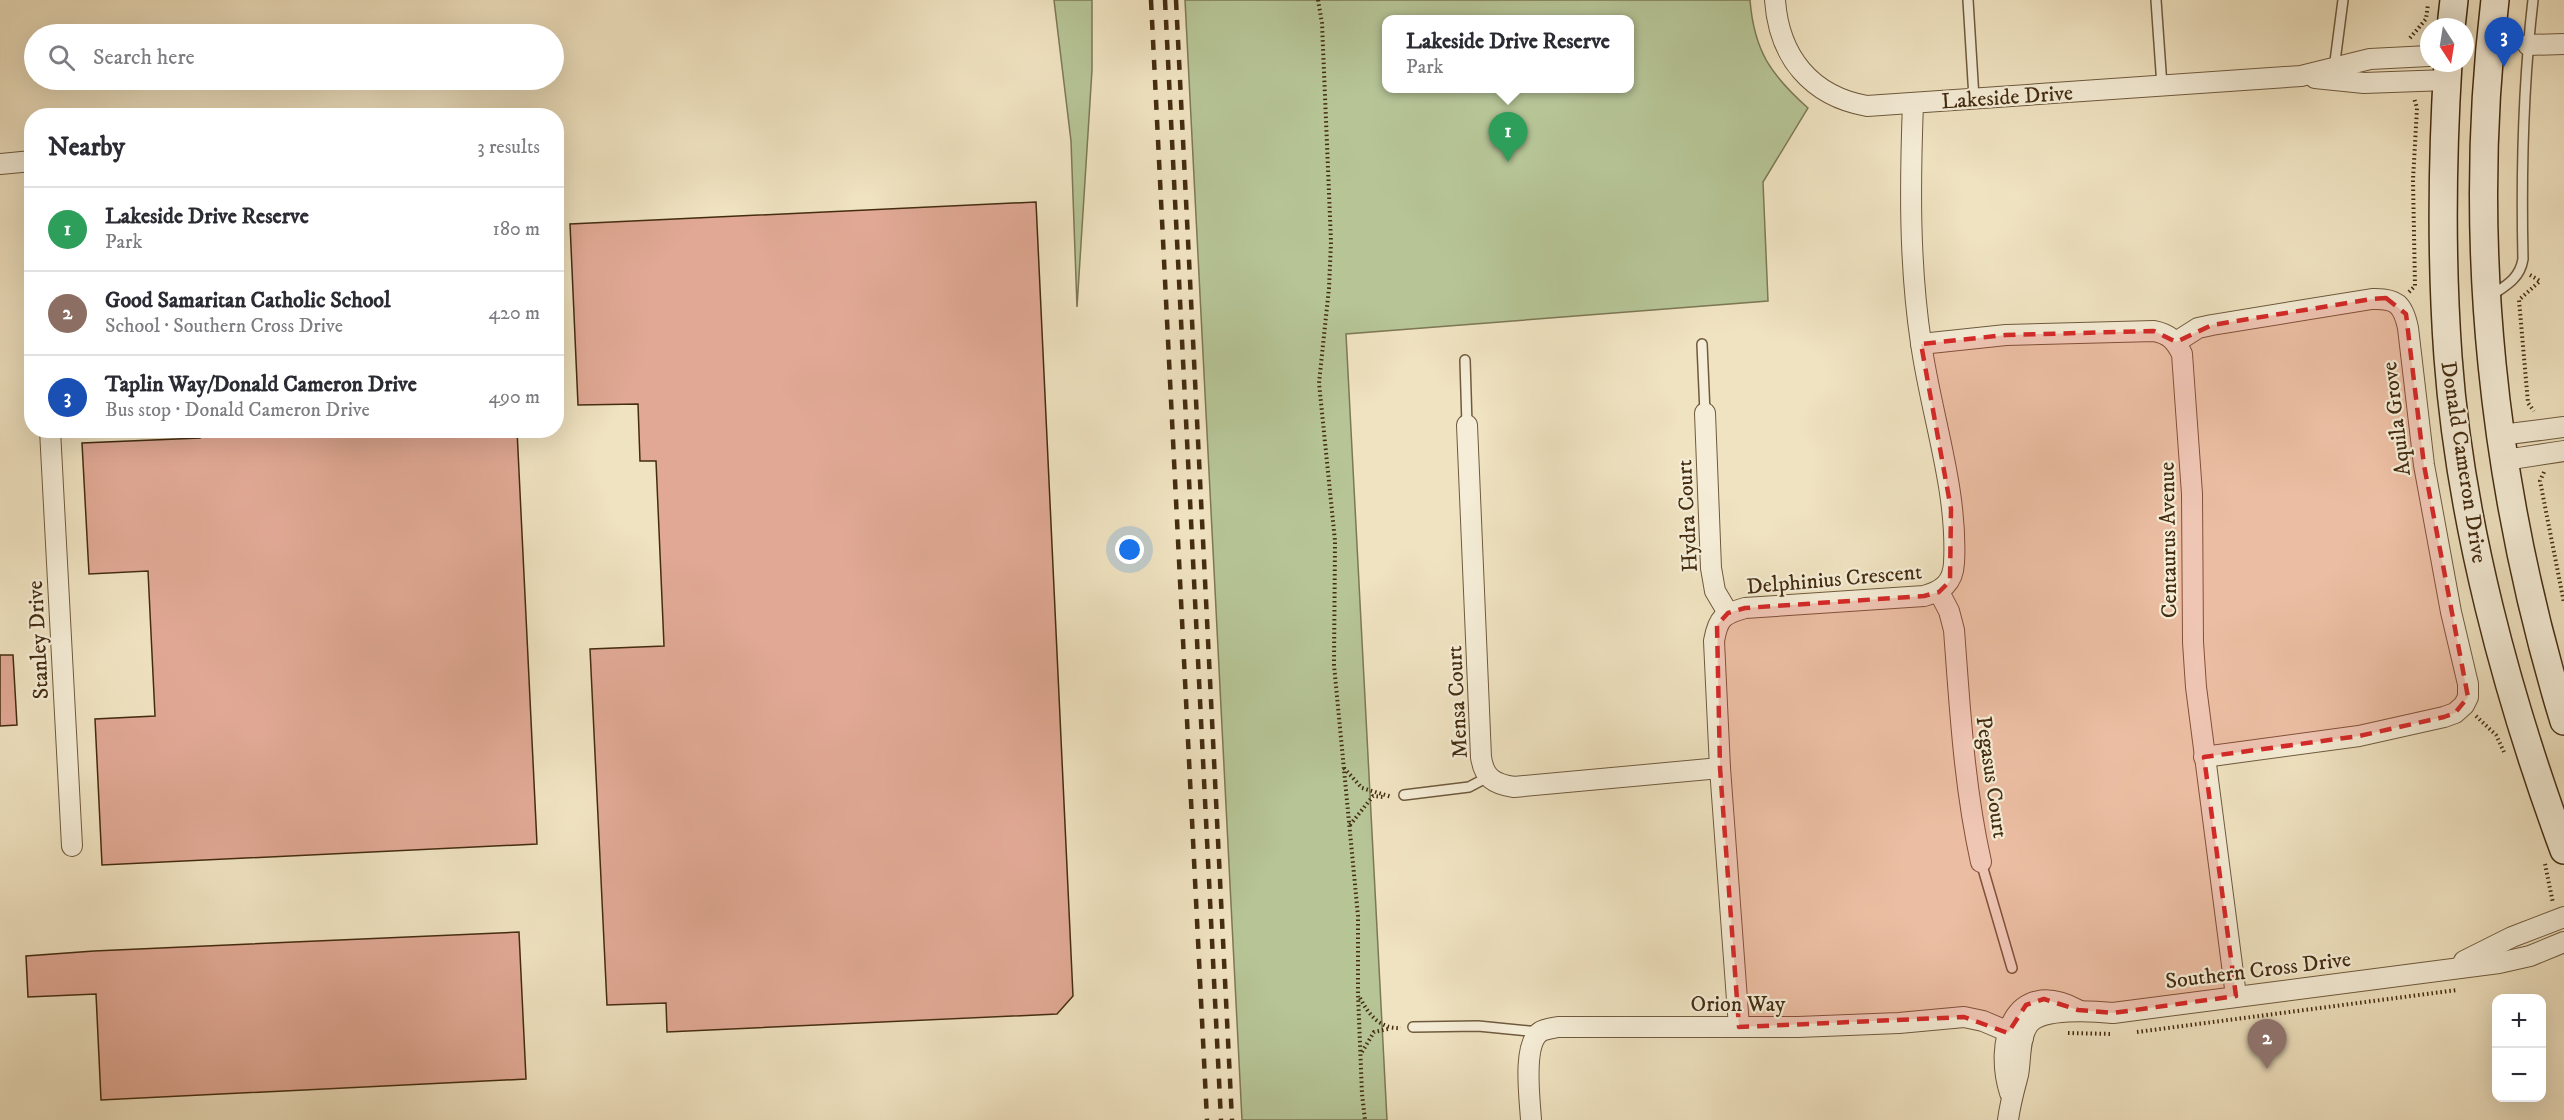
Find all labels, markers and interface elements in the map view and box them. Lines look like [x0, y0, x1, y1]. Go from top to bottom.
popup [1382, 15, 1634, 93]
pin: 3 [2484, 17, 2524, 67]
north arrow [2420, 18, 2474, 72]
search box [24, 24, 564, 90]
text: Lakeside Drive Reserve [1406, 28, 1610, 55]
icon: search [45, 41, 78, 74]
text: Search here [93, 44, 195, 71]
text: Park [1406, 55, 1443, 80]
street label: Lakeside Drive [1940, 79, 2074, 116]
pin: 1 [1488, 112, 1528, 162]
text: Nearby [48, 131, 125, 164]
text: 3 results [477, 135, 540, 160]
text: Lakeside Drive Reserve [105, 203, 309, 230]
text: 1 [64, 217, 71, 242]
text: 180 m [493, 217, 540, 242]
text: Park [105, 230, 142, 255]
text: Good Samaritan Catholic School [105, 287, 391, 314]
text: 2 [63, 301, 72, 326]
text: 420 m [489, 301, 540, 326]
text: School · Southern Cross Drive [105, 314, 343, 339]
street label: Donald Cameron Drive [2434, 359, 2493, 565]
street label: Aquila Grove [2376, 360, 2417, 477]
text: Taplin Way/Donald Cameron Drive [105, 371, 417, 398]
text: 3 [64, 385, 71, 410]
text: 490 m [488, 385, 540, 410]
text: Bus stop · Donald Cameron Drive [105, 398, 370, 423]
street label: Hydra Court [1671, 459, 1704, 573]
street label: Centaurus Avenue [2154, 462, 2183, 618]
your location [1115, 535, 1144, 564]
street label: Delphinius Crescent [1745, 558, 1923, 601]
street label: Stanley Drive [22, 580, 55, 700]
street label: Mensa Court [1441, 645, 1474, 759]
street label: Pegasus Court [1970, 714, 2013, 840]
street label: Southern Cross Drive [2164, 946, 2352, 995]
street label: Orion Way [1691, 991, 1786, 1018]
map controls [2492, 994, 2546, 1102]
button: + [2492, 994, 2546, 1048]
pin: 2 [2248, 1020, 2286, 1069]
button: − [2492, 1048, 2546, 1102]

